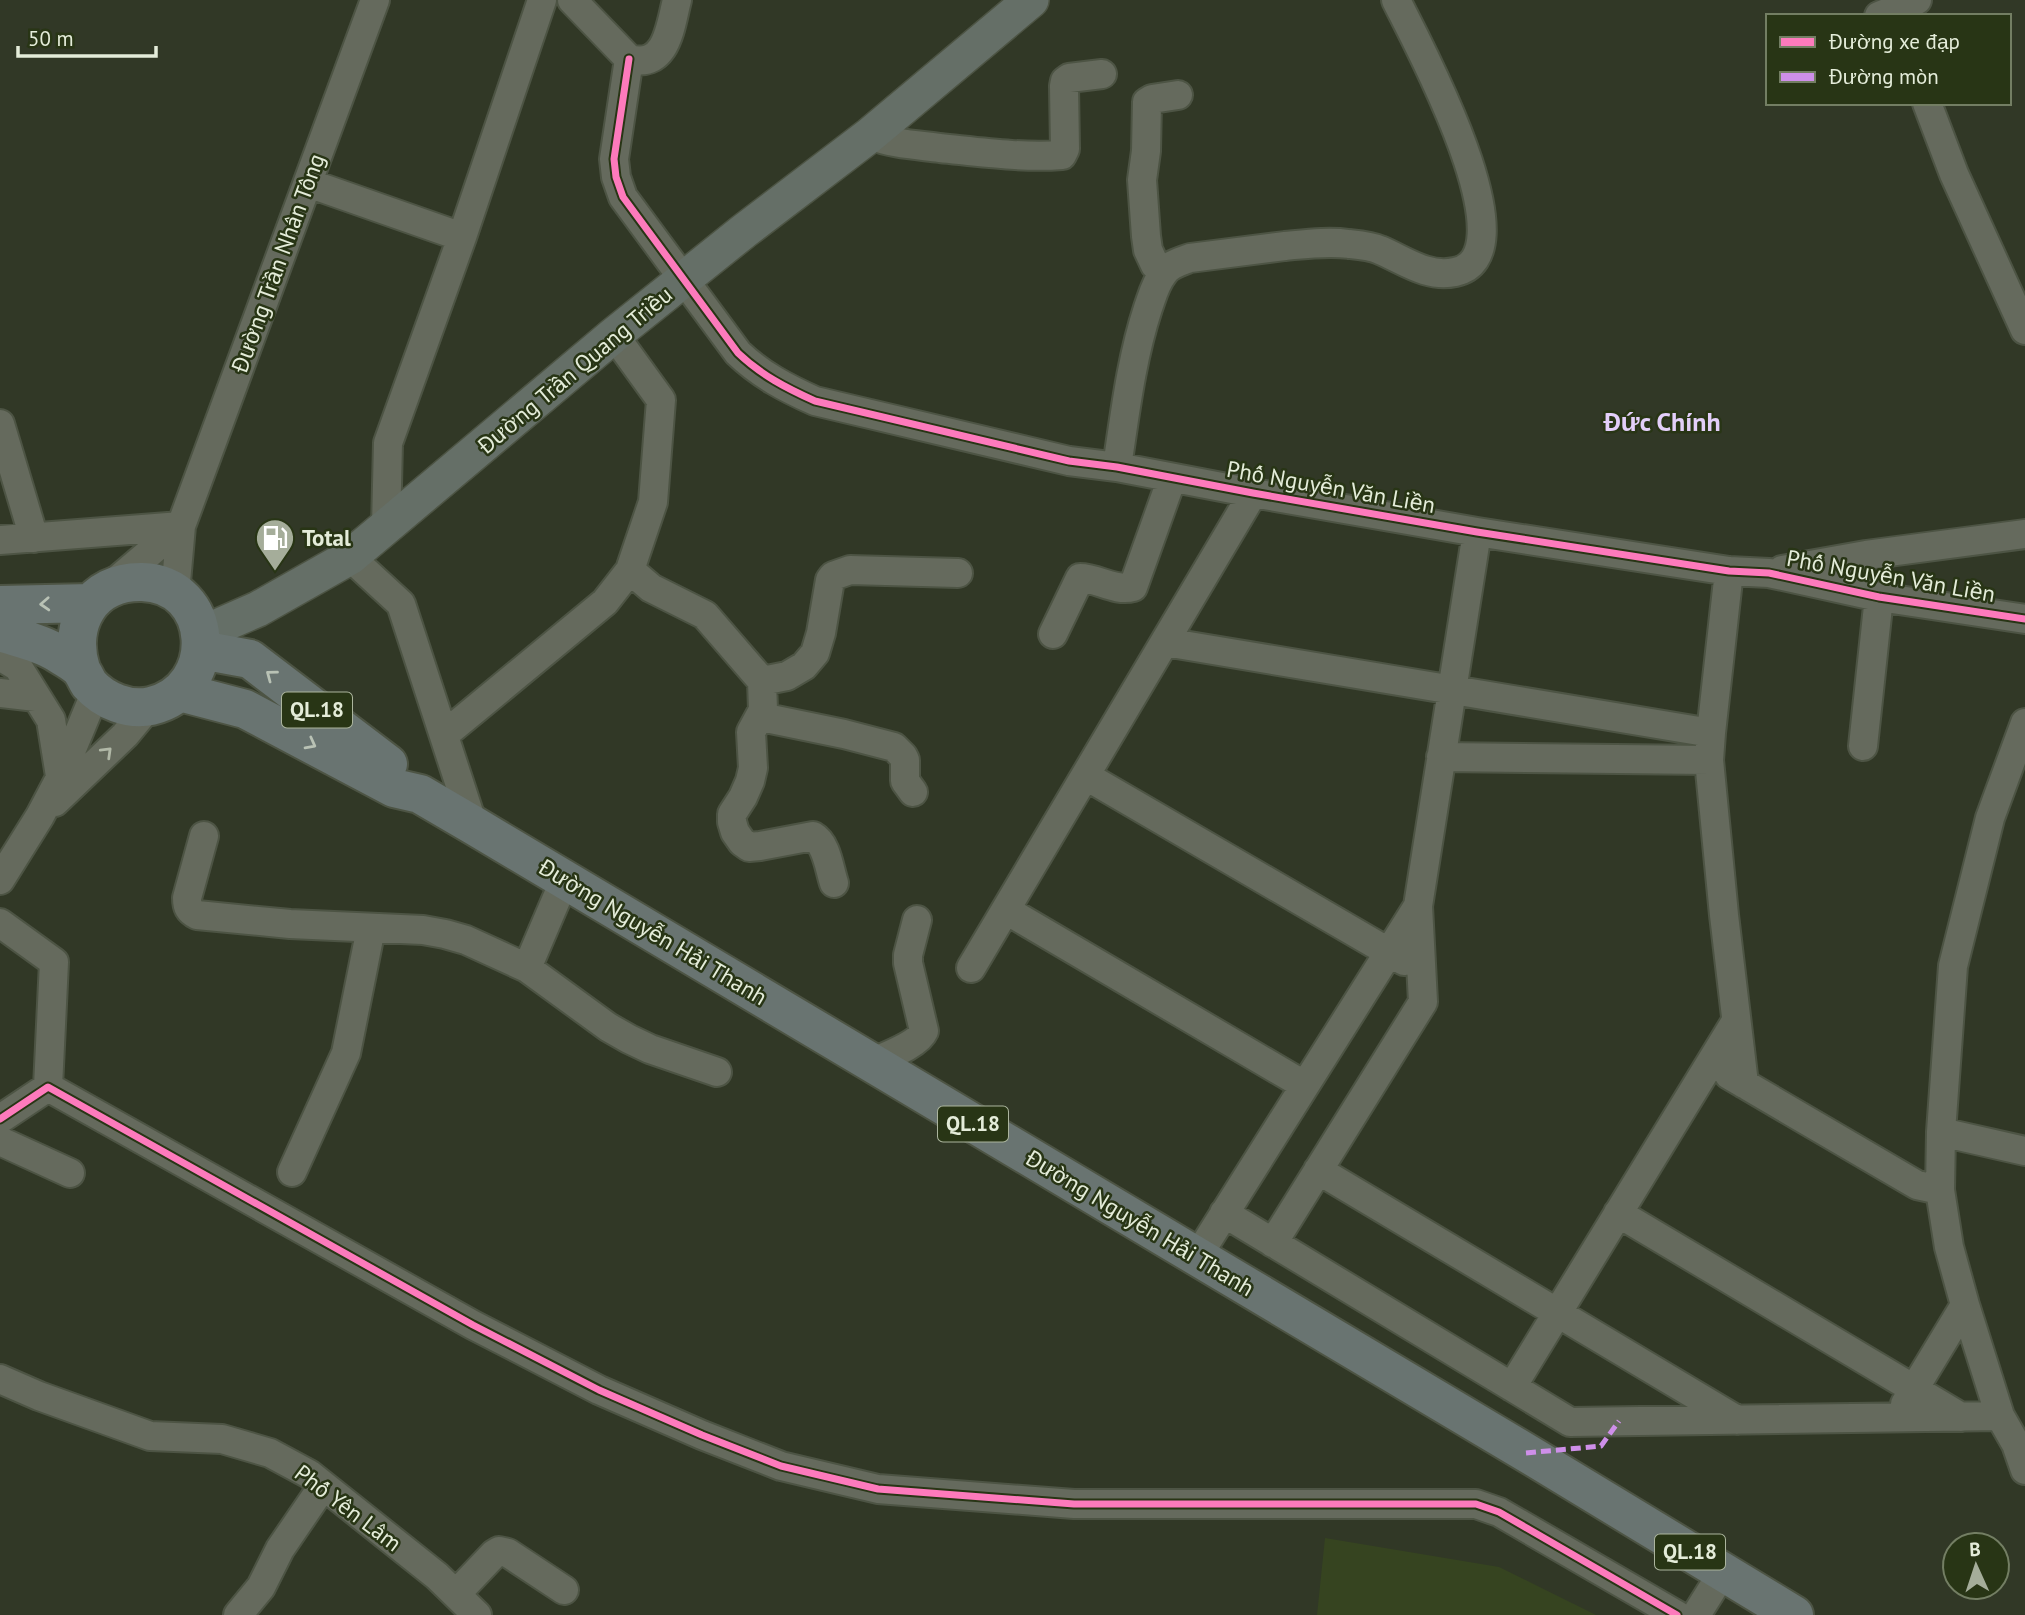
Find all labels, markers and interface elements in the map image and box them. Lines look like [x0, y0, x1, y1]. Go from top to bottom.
scale bar [18, 14, 156, 58]
legend [1766, 14, 2011, 105]
text: 50 m [28, 25, 74, 52]
text: Đường xe đạp [1828, 28, 1960, 55]
text: Đường mòn [1828, 63, 1939, 90]
street label: Đường Trần Nhân Tông [224, 149, 331, 377]
street label: Đường Trần Quang Triều [471, 280, 678, 460]
district label: Đức Chính [1602, 405, 1721, 438]
street label: Phố Nguyễn Văn Liền [1225, 454, 1438, 519]
fuel station icon: Total [254, 517, 296, 572]
place label: Total [302, 523, 351, 552]
street label: Phố Nguyễn Văn Liền [1785, 543, 1998, 608]
one-way arrow [40, 597, 51, 612]
one-way arrow [267, 671, 279, 684]
road number: QL.18 [282, 692, 352, 728]
one-way arrow [304, 735, 316, 749]
one-way arrow [99, 748, 112, 761]
street label: Đường Nguyễn Hải Thanh [533, 851, 773, 1011]
road number: QL.18 [938, 1106, 1008, 1142]
street label: Đường Nguyễn Hải Thanh [1020, 1142, 1260, 1302]
street label: Phố Yên Lâm [289, 1458, 408, 1557]
north arrow [1941, 1531, 2011, 1601]
road number: QL.18 [1655, 1534, 1725, 1570]
text: B [1969, 1537, 1981, 1561]

